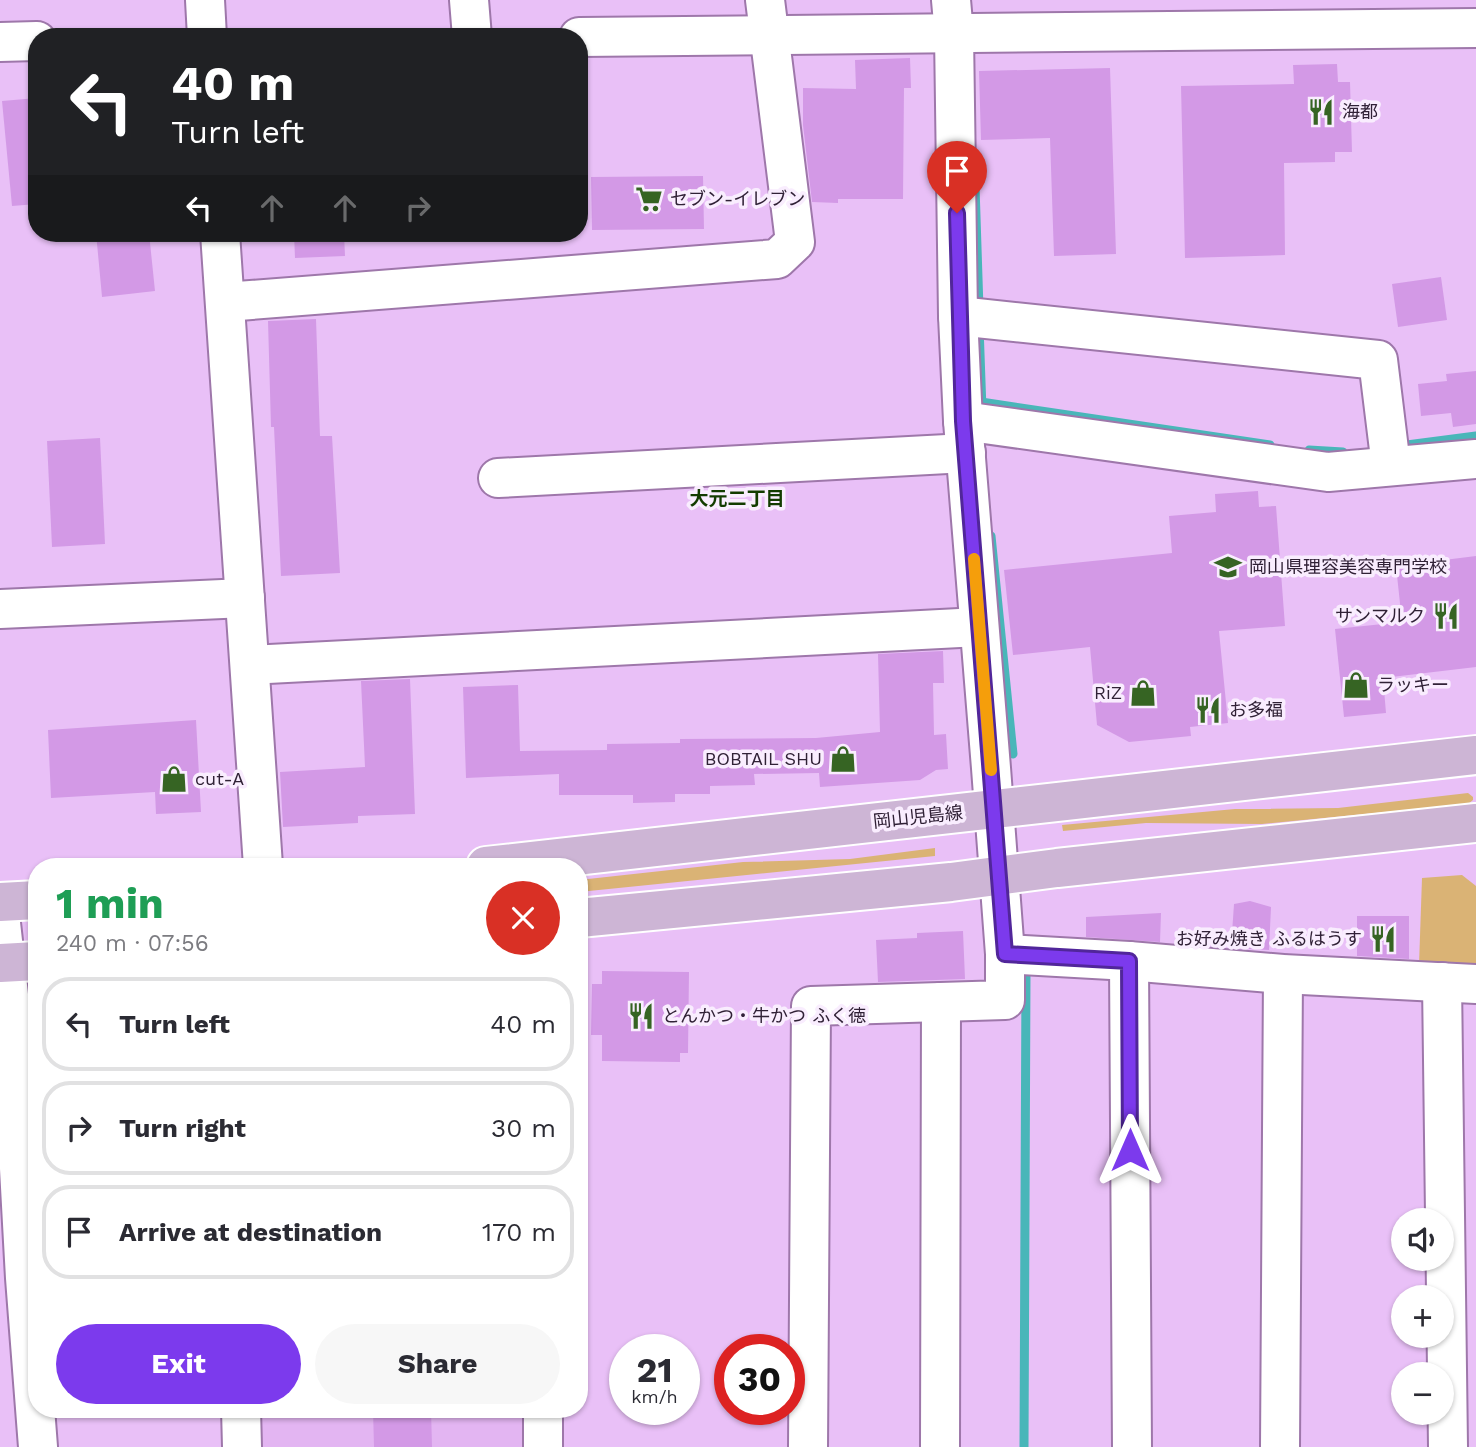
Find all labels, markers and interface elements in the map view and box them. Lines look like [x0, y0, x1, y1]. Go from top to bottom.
text: 40 m [171, 54, 294, 112]
icon: left [56, 56, 147, 147]
restaurant icon: 海都 [1306, 97, 1336, 127]
place label: 海都 [1342, 101, 1378, 122]
text: Turn left [171, 113, 304, 151]
pin [927, 141, 987, 213]
icon: arrive [938, 152, 976, 190]
supermarket icon: セブン-イレブン [634, 184, 664, 214]
place label: セブン-イレブン [670, 188, 805, 209]
icon: left [180, 189, 218, 227]
icon: ahead [253, 189, 291, 227]
icon: ahead [326, 189, 364, 227]
icon: right [399, 189, 437, 227]
district label: 大元二丁目 [689, 487, 785, 510]
school or university icon: 岡山県理容美容専門学校 [1213, 552, 1243, 582]
place label: 岡山県理容美容専門学校 [1249, 556, 1447, 577]
restaurant icon: サンマルク [1431, 601, 1461, 631]
place label: サンマルク [1335, 605, 1425, 626]
shop icon: ラッキー [1341, 670, 1371, 700]
place label: ラッキー [1377, 674, 1449, 695]
shop icon: RiZ [1128, 678, 1158, 708]
place label: RiZ [1094, 682, 1122, 703]
restaurant icon: お多福 [1193, 695, 1223, 725]
place label: お多福 [1229, 699, 1283, 720]
shop icon: BOBTAIL SHU [828, 744, 858, 774]
place label: BOBTAIL SHU [705, 748, 822, 769]
shop icon: cut-A [159, 764, 189, 794]
place label: cut-A [195, 768, 244, 789]
street label: 岡山児島線 [872, 801, 964, 832]
text: 1 min [56, 879, 164, 928]
button: close [486, 881, 560, 955]
restaurant icon: お好み焼き ふるはうす [1368, 924, 1398, 954]
place label: お好み焼き ふるはうす [1176, 928, 1362, 949]
text: 240 m · 07:56 [56, 930, 209, 957]
restaurant icon: とんかつ・牛かつ ふく徳 [626, 1001, 656, 1031]
icon: left [60, 1005, 98, 1043]
place label: とんかつ・牛かつ ふく徳 [662, 1005, 866, 1026]
text: Turn left [119, 1009, 230, 1039]
text: 40 m [490, 1009, 556, 1039]
icon: right [60, 1109, 98, 1147]
text: Turn right [119, 1113, 246, 1143]
text: 30 m [491, 1113, 556, 1143]
position arrow [1093, 1113, 1167, 1187]
map controls [1391, 1208, 1454, 1425]
button: sound [1391, 1208, 1454, 1271]
icon: arrive [60, 1213, 98, 1251]
text: Arrive at destination [119, 1217, 382, 1247]
text: 170 m [482, 1217, 556, 1247]
button: + [1391, 1285, 1454, 1348]
button: Exit [56, 1324, 301, 1404]
button: Share [315, 1324, 560, 1404]
speed limit sign: 30 [714, 1334, 805, 1425]
text: 21 [637, 1349, 672, 1391]
button: − [1391, 1362, 1454, 1425]
text: km/h [631, 1386, 678, 1407]

